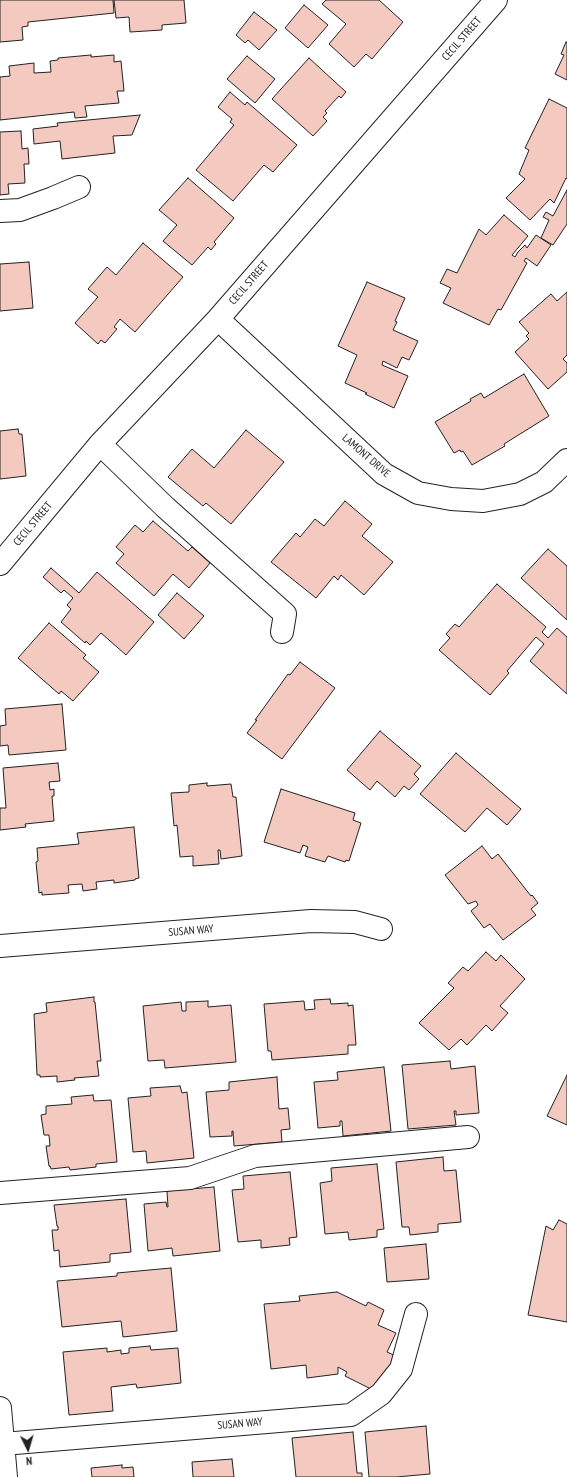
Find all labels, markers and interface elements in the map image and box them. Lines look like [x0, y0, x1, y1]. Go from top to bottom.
street label: CECIL STREET [439, 14, 485, 64]
street label: CECIL STREET [226, 258, 272, 308]
street label: LAMONT DRIVE [339, 432, 393, 480]
street label: CECIL STREET [11, 499, 55, 549]
street label: SUSAN WAY [168, 922, 214, 940]
street label: SUSAN WAY [217, 1415, 263, 1433]
north arrow [8, 1429, 48, 1469]
text: N [25, 1454, 33, 1468]

